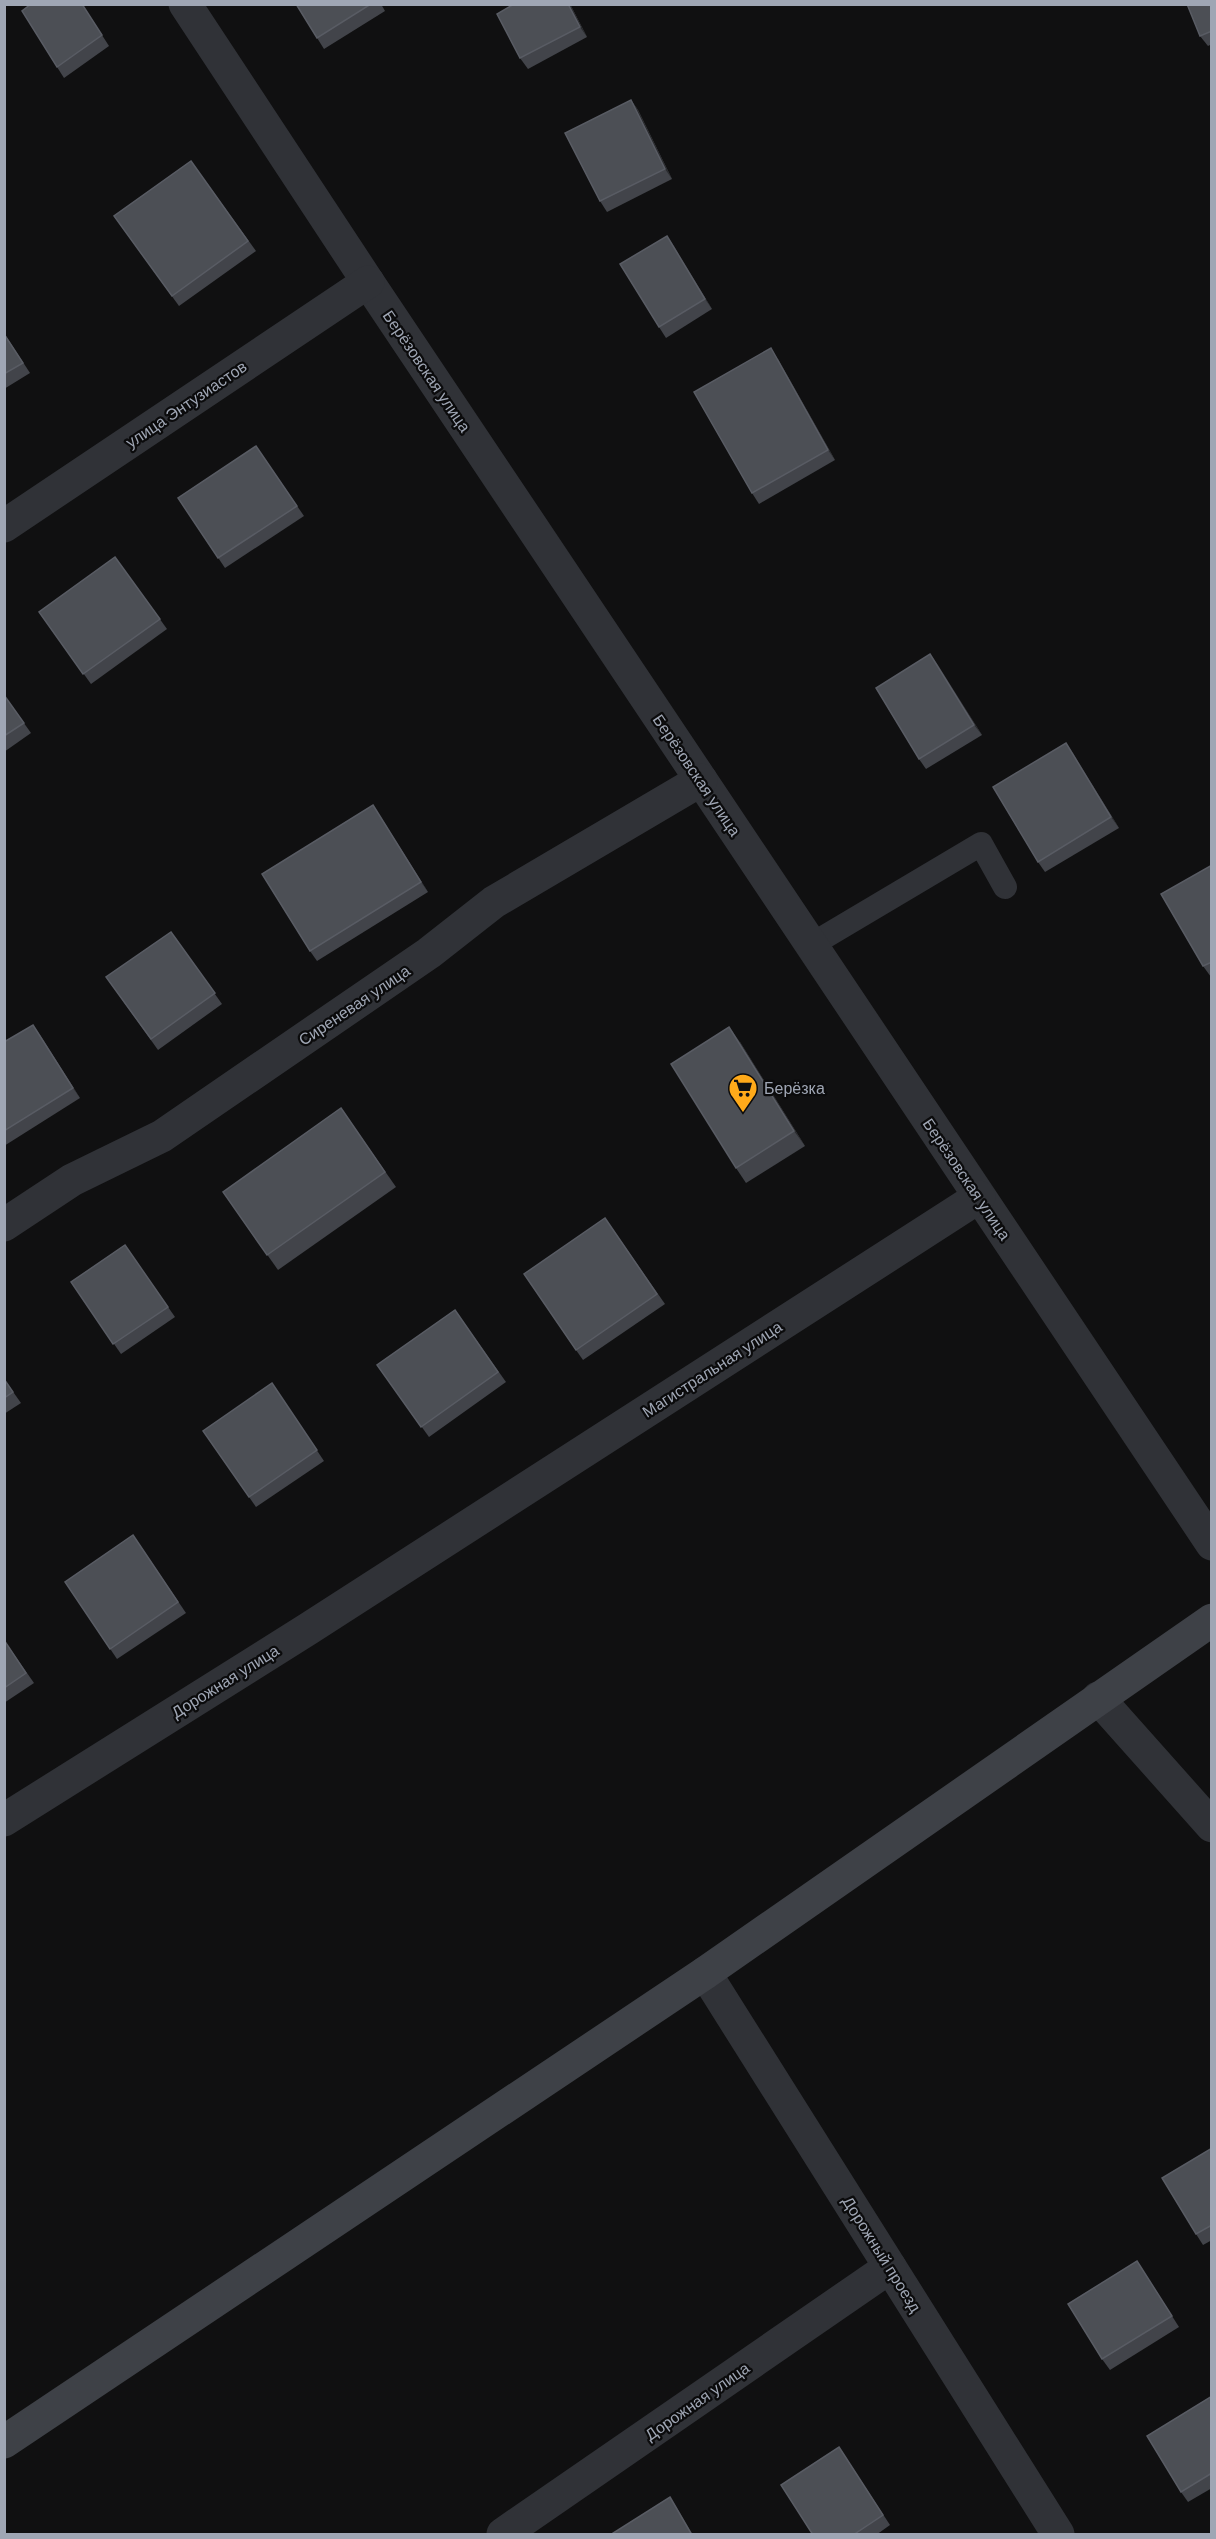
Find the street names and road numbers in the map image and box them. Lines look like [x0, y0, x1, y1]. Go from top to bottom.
street label: Берёзовская улица [378, 306, 475, 436]
street label: улица Энтузиастов [122, 356, 251, 453]
street label: Берёзовская улица [648, 710, 745, 840]
street label: Сиреневая улица [294, 960, 414, 1051]
street label: Берёзовская улица [918, 1114, 1015, 1244]
street label: Магистральная улица [638, 1316, 786, 1423]
street label: Дорожная улица [168, 1640, 283, 1723]
street label: Дорожный проезд [837, 2192, 926, 2317]
street label: Дорожная улица [641, 2358, 754, 2445]

